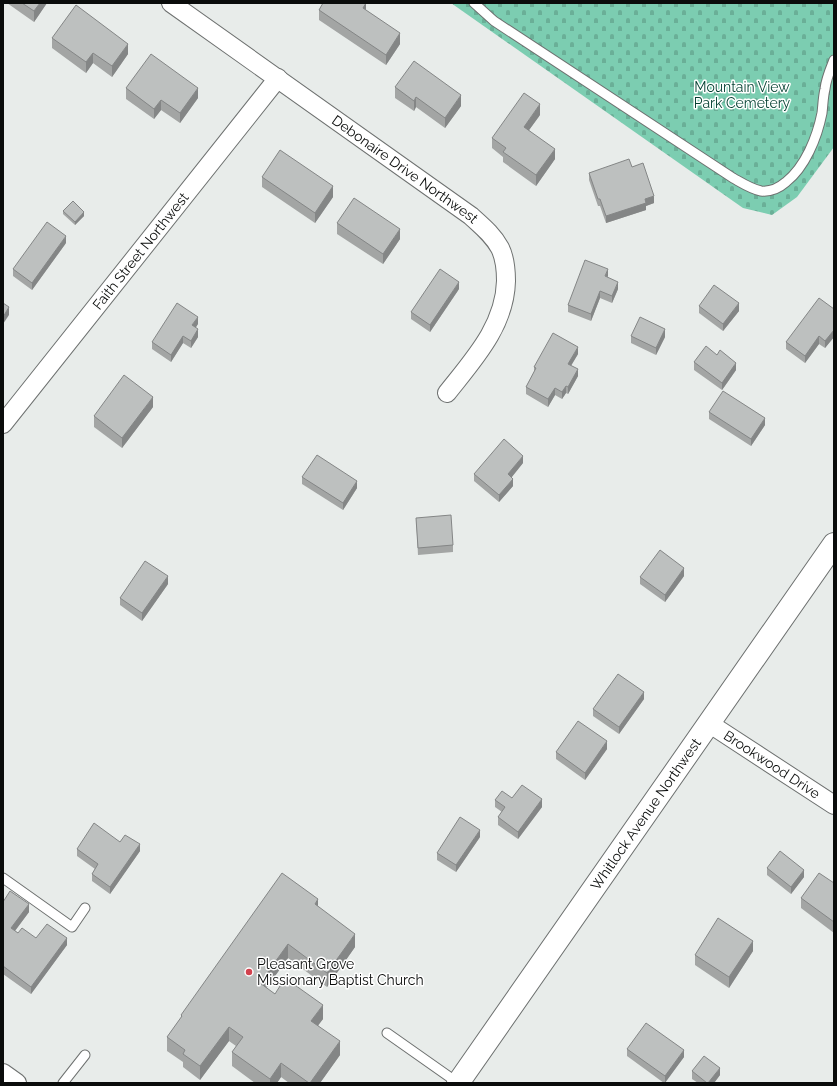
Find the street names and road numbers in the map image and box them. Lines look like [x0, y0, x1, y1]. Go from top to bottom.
street label: Debonaire Drive Northwest [329, 112, 482, 227]
street label: Faith Street Northwest [89, 189, 192, 313]
street label: Brookwood Drive [721, 727, 823, 802]
street label: Whitlock Avenue Northwest [587, 735, 704, 893]

